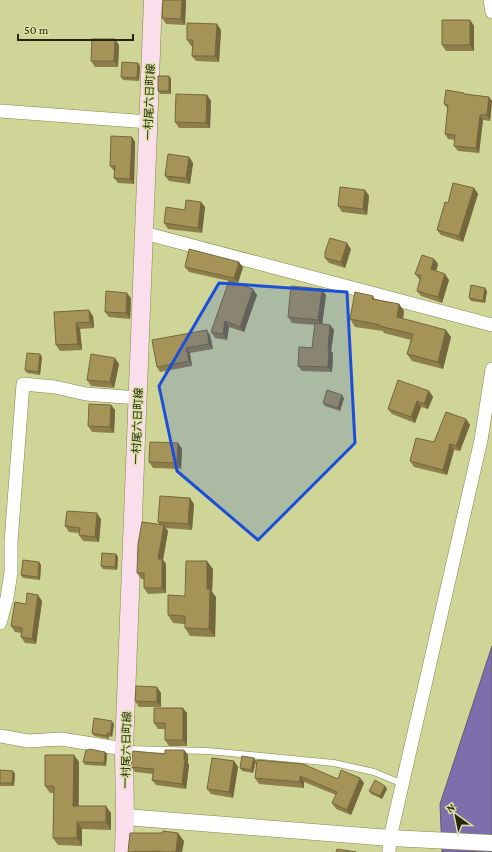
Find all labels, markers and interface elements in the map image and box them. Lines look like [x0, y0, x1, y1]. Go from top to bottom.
scale bar [18, 16, 133, 42]
text: 50 m [24, 23, 49, 37]
street label: 一村尾六日町線 [142, 63, 156, 141]
street label: 一村尾六日町線 [130, 387, 144, 465]
street label: 一村尾六日町線 [119, 711, 133, 789]
north arrow [436, 796, 476, 836]
text: N [444, 800, 457, 815]

